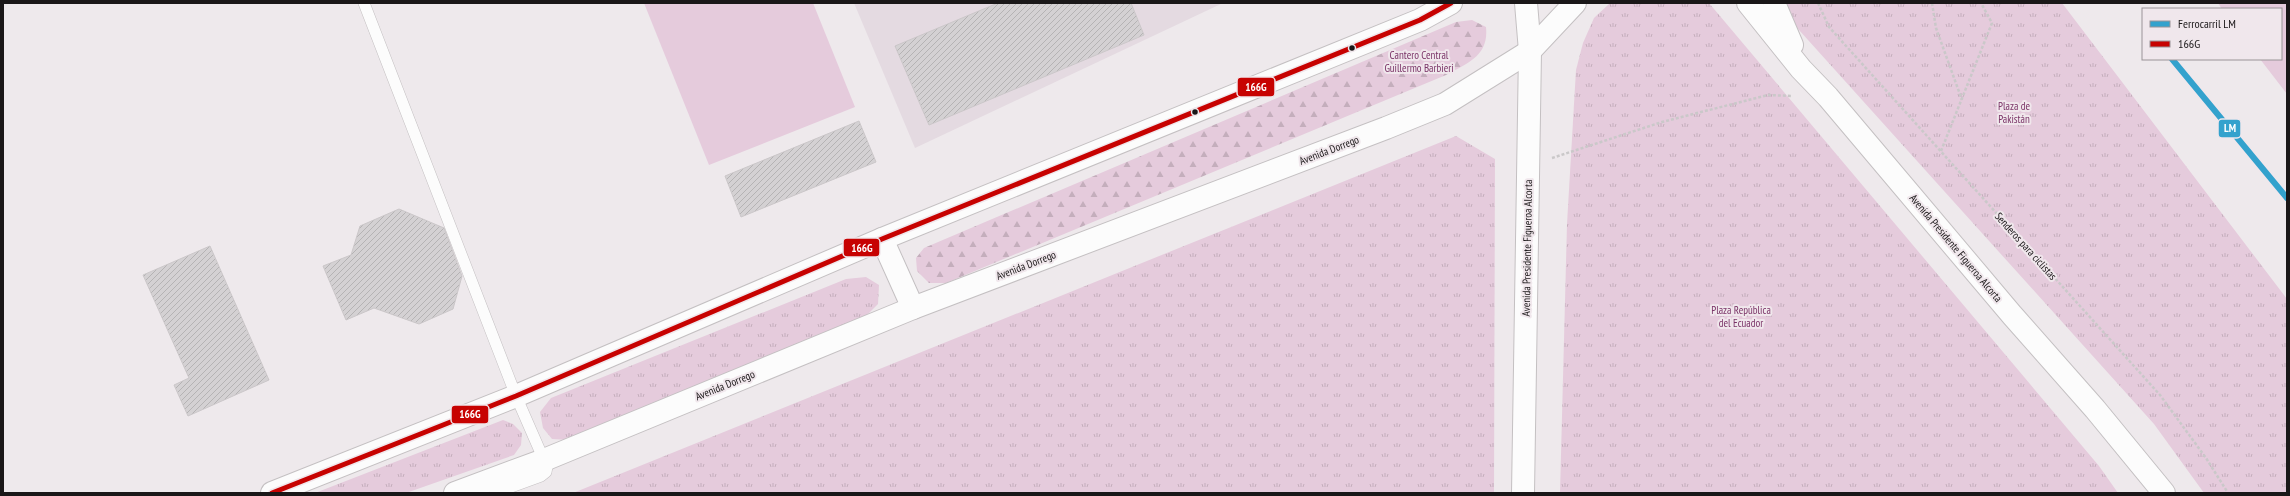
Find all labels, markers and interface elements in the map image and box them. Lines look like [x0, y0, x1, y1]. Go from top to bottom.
legend [2142, 8, 2282, 60]
text: Ferrocarril LM [2178, 16, 2236, 31]
text: 166G [2178, 36, 2200, 51]
unlabelled marker [1347, 43, 1357, 53]
park label: Cantero Central Guillermo Barbieri [1384, 48, 1454, 75]
line badge: 166G [1237, 77, 1275, 97]
text: 166G [1245, 80, 1267, 94]
park label: Plaza de Pakistán [1998, 99, 2030, 126]
unlabelled marker [1190, 107, 1200, 117]
line badge: LM [2218, 119, 2241, 138]
text: LM [2224, 121, 2236, 135]
street label: Avenida Dorrego [1297, 132, 1361, 168]
street label: Avenida Presidente Figueroa Alcorta [1519, 179, 1535, 317]
street label: Avenida Presidente Figueroa Alcorta [1907, 191, 2005, 305]
street label: Senderos para ciclistas [1992, 209, 2060, 283]
line badge: 166G [843, 238, 880, 257]
text: 166G [851, 241, 873, 255]
street label: Avenida Dorrego [994, 247, 1058, 283]
park label: Plaza República del Ecuador [1711, 303, 1771, 330]
street label: Avenida Dorrego [693, 367, 757, 403]
line badge: 166G [451, 405, 489, 424]
text: 166G [459, 407, 481, 421]

